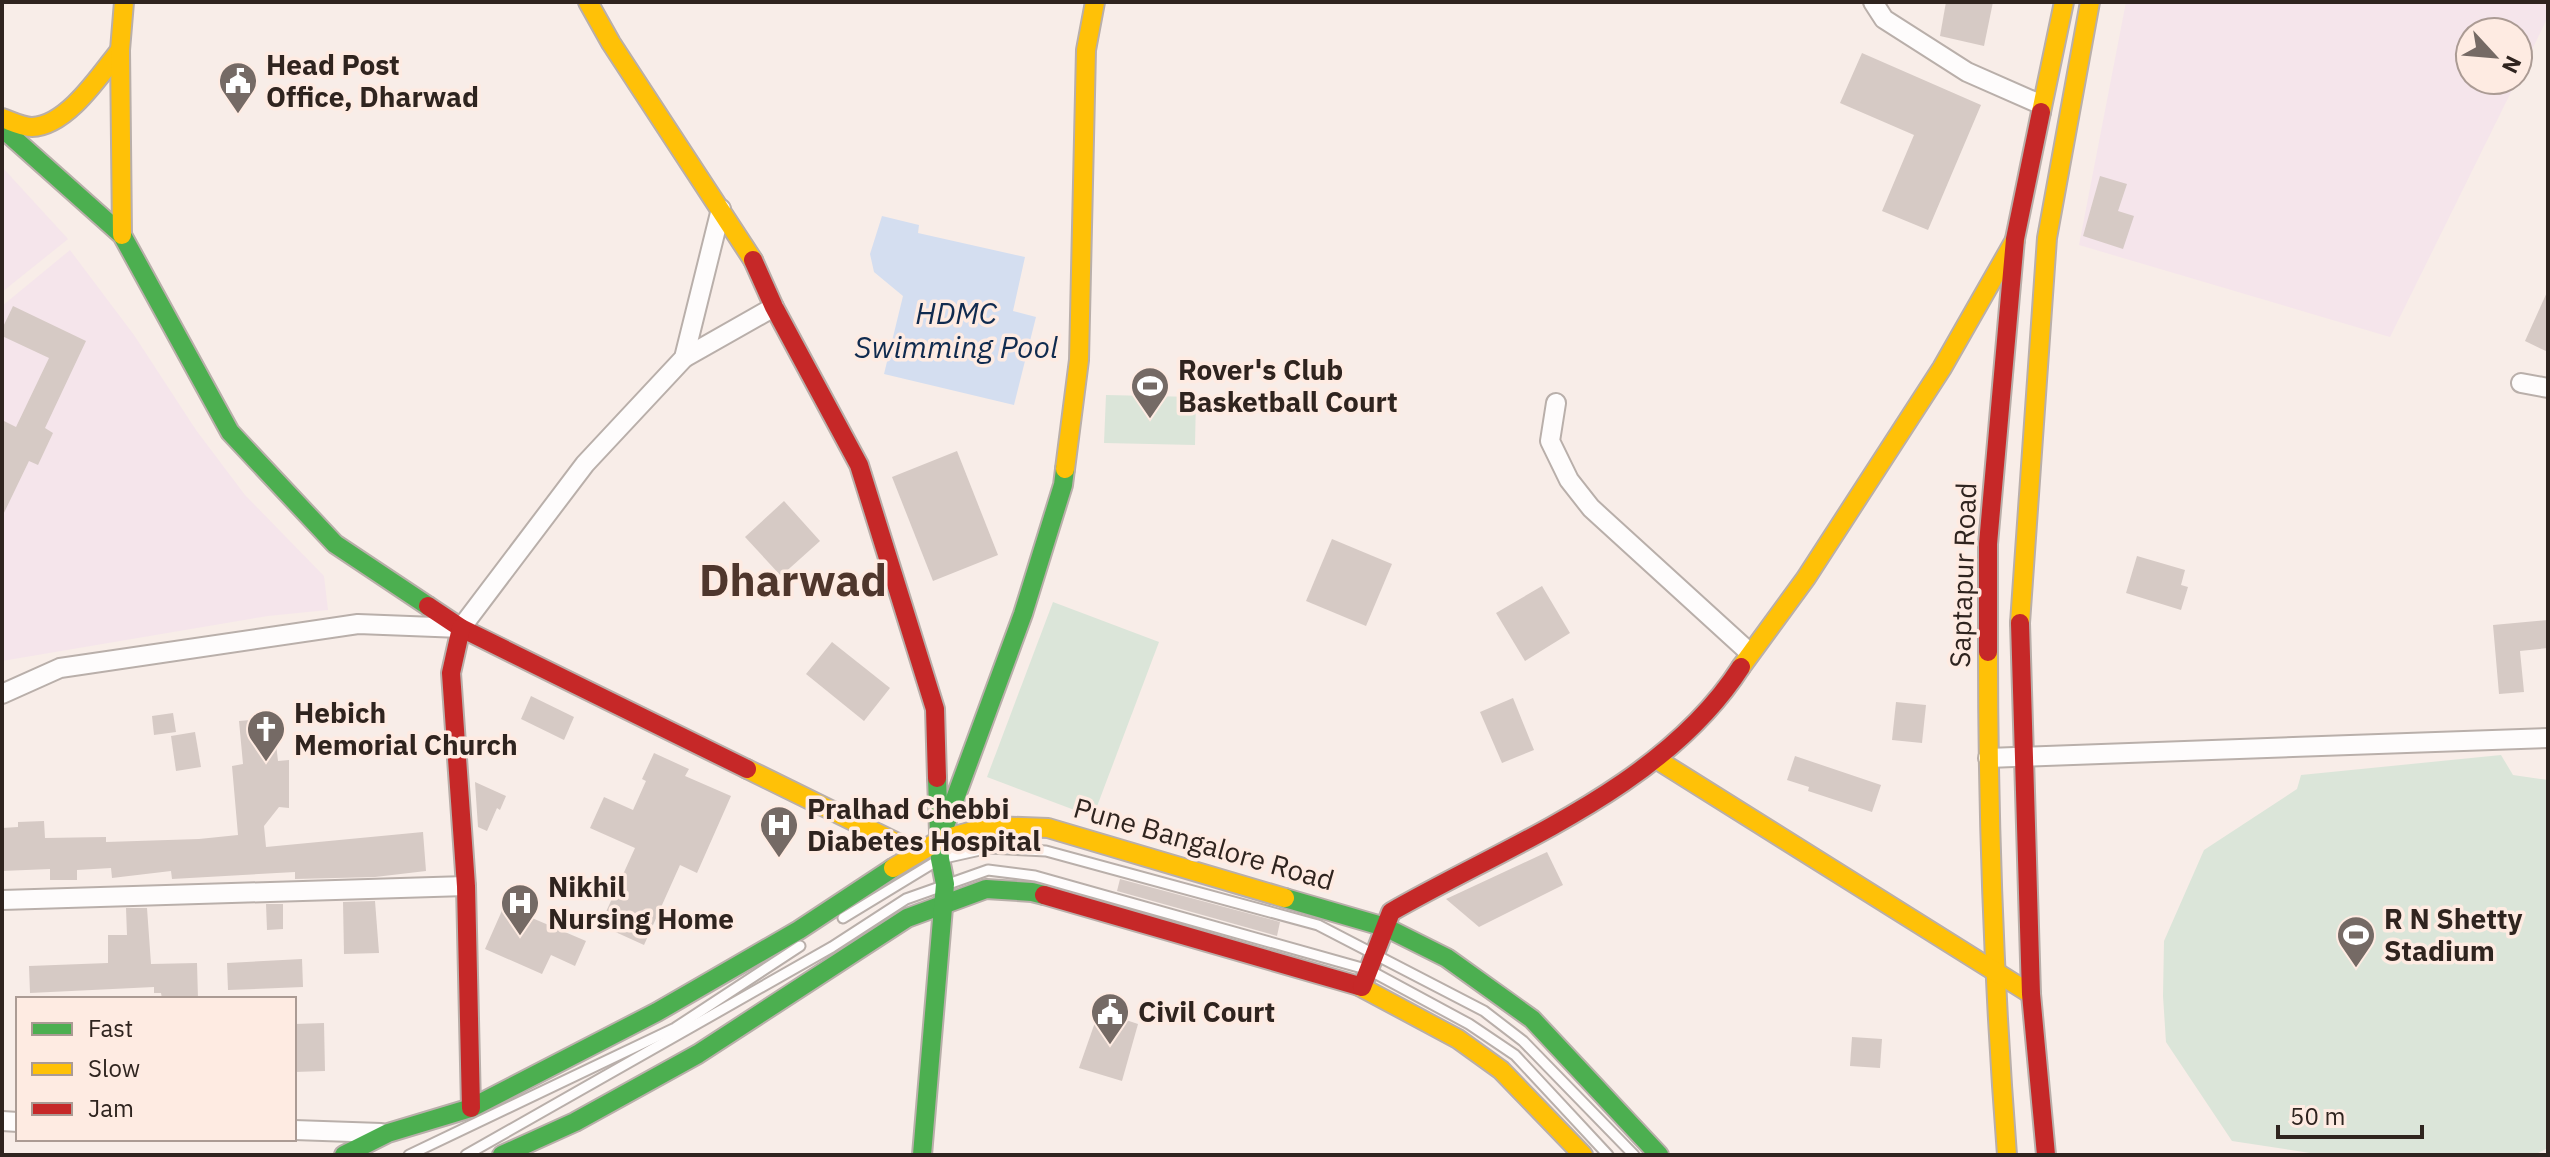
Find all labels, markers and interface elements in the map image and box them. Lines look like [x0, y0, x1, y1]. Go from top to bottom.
north arrow [2454, 16, 2534, 96]
place label: Head Post Office, Dharwad [266, 46, 479, 115]
text: N [2496, 51, 2529, 79]
public building icon: Head Post Office, Dharwad [217, 60, 259, 115]
water label: HDMC Swimming Pool [854, 293, 1058, 366]
place label: Rover's Club Basketball Court [1178, 351, 1398, 420]
sports icon: Rover's Club Basketball Court [1129, 365, 1171, 420]
street label: Saptapur Road [1941, 482, 1984, 668]
district label: Dharwad [699, 551, 887, 608]
place label: Hebich Memorial Church [294, 694, 518, 763]
church icon: Hebich Memorial Church [245, 708, 287, 763]
street label: Pune Bangalore Road [1070, 789, 1339, 898]
place label: Pralhad Chebbi Diabetes Hospital [807, 790, 1041, 859]
hospital icon: Pralhad Chebbi Diabetes Hospital [758, 804, 800, 859]
place label: Nikhil Nursing Home [548, 868, 734, 937]
hospital icon: Nikhil Nursing Home [499, 882, 541, 937]
place label: R N Shetty Stadium [2384, 900, 2523, 969]
sports icon: R N Shetty Stadium [2335, 914, 2377, 969]
public building icon: Civil Court [1089, 991, 1131, 1046]
place label: Civil Court [1138, 993, 1275, 1030]
legend [16, 997, 296, 1141]
text: Fast [88, 1012, 133, 1044]
text: Slow [88, 1052, 140, 1084]
scale bar [2278, 1089, 2422, 1139]
text: Jam [88, 1092, 134, 1124]
text: 50 m [2290, 1100, 2345, 1132]

